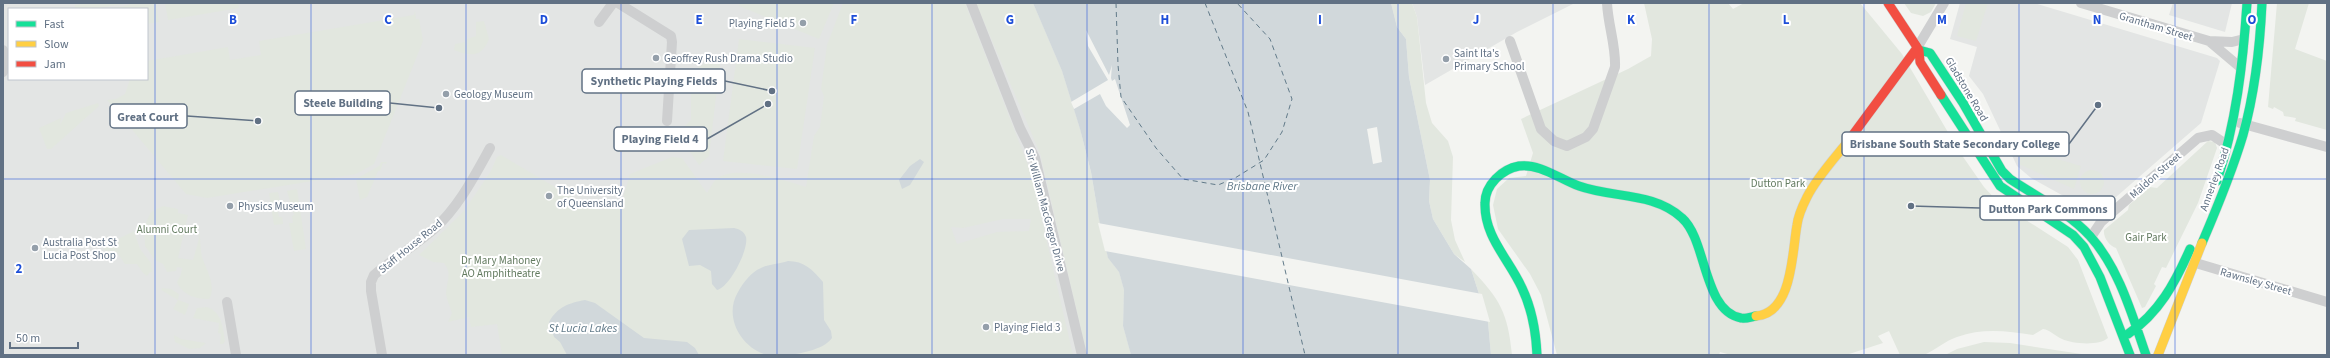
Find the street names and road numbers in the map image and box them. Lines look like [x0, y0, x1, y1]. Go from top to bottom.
street label: Grantham Street [2117, 8, 2195, 45]
street label: Gladstone Road [1941, 54, 1992, 124]
street label: Annerley Road [2196, 145, 2233, 213]
street label: Sir William MacGregor Drive [1022, 147, 1069, 274]
street label: Maldon Street [2126, 148, 2185, 202]
street label: Staff House Road [375, 216, 445, 277]
street label: Rawnsley Street [2218, 264, 2294, 299]

